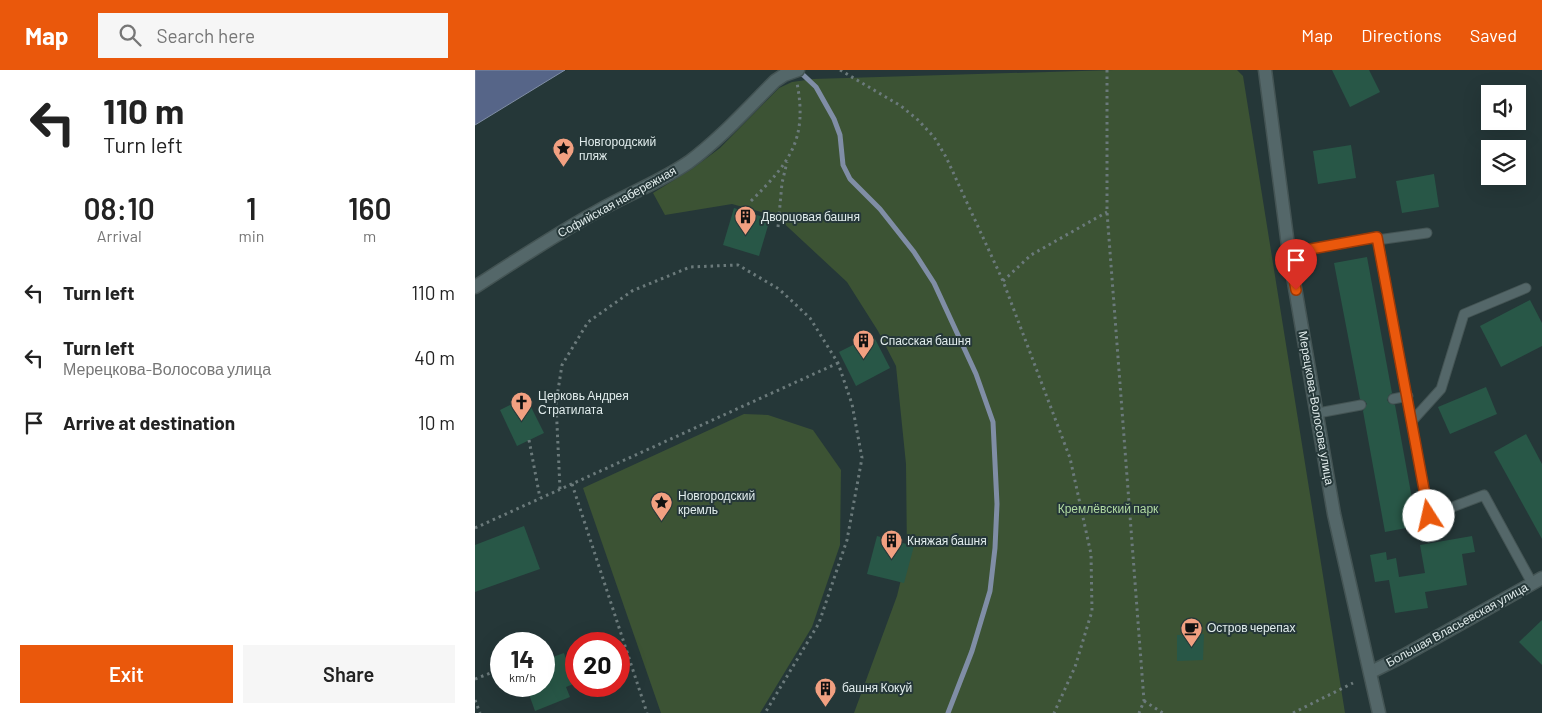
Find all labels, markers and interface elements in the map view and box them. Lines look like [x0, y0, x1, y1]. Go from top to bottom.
search box [98, 13, 448, 58]
text: Map [25, 21, 68, 50]
icon: search [116, 21, 144, 49]
text: Search here [156, 24, 255, 47]
text: Map [1301, 24, 1333, 46]
text: Directions [1361, 24, 1442, 46]
text: Saved [1470, 24, 1517, 46]
map controls [1481, 85, 1526, 185]
button: sound [1481, 85, 1526, 130]
text: 110 m [103, 89, 184, 131]
icon: left [20, 90, 85, 155]
text: Turn left [103, 131, 183, 157]
place label: Новгородский пляж [579, 134, 656, 162]
place icon: Новгородский пляж [551, 137, 575, 168]
button: layers [1481, 140, 1526, 185]
street label: Софийская набережная [555, 163, 679, 240]
text: 08:10 [84, 190, 155, 226]
text: 1 [246, 190, 257, 226]
text: 160 [348, 190, 391, 226]
building icon: Дворцовая башня [733, 205, 757, 236]
place label: Дворцовая башня [761, 209, 860, 224]
text: Arrival [97, 226, 142, 245]
text: min [238, 226, 264, 245]
text: m [363, 226, 376, 245]
pin [1275, 239, 1317, 290]
icon: arrive [1282, 246, 1310, 274]
icon: left [20, 279, 48, 307]
text: Turn left [63, 281, 134, 304]
text: 110 m [411, 281, 455, 304]
building icon: Спасская башня [852, 329, 876, 360]
street label: Мерецкова-Волосова улица [1296, 330, 1337, 486]
place label: Спасская башня [880, 333, 971, 347]
text: Turn left [63, 336, 134, 359]
icon: left [20, 344, 48, 372]
text: 40 m [414, 346, 455, 369]
text: Мерецкова-Волосова улица [63, 359, 271, 378]
place label: Церковь Андрея Стратилата [538, 388, 629, 417]
church icon: Церковь Андрея Стратилата [510, 391, 534, 422]
icon: arrive [20, 409, 48, 437]
text: Arrive at destination [63, 411, 235, 434]
text: 10 m [418, 411, 455, 434]
place label: Новгородский кремль [678, 488, 755, 517]
position arrow [1402, 489, 1454, 541]
place icon: Новгородский кремль [650, 491, 674, 522]
park label: Кремлёвский парк [1058, 501, 1159, 516]
building icon: Княжая башня [879, 529, 903, 560]
place label: Княжая башня [907, 533, 987, 547]
street label: Большая Власьевская улица [1383, 579, 1530, 670]
cafe icon: Остров черепах [1179, 616, 1203, 647]
place label: Остров черепах [1207, 620, 1295, 635]
speed limit sign: 20 [565, 632, 630, 697]
text: 14 [511, 643, 534, 673]
button: Exit [20, 645, 233, 703]
button: Share [243, 645, 455, 703]
text: km/h [509, 670, 536, 684]
building icon: башня Кокуй [814, 676, 838, 707]
place label: башня Кокуй [842, 680, 912, 695]

